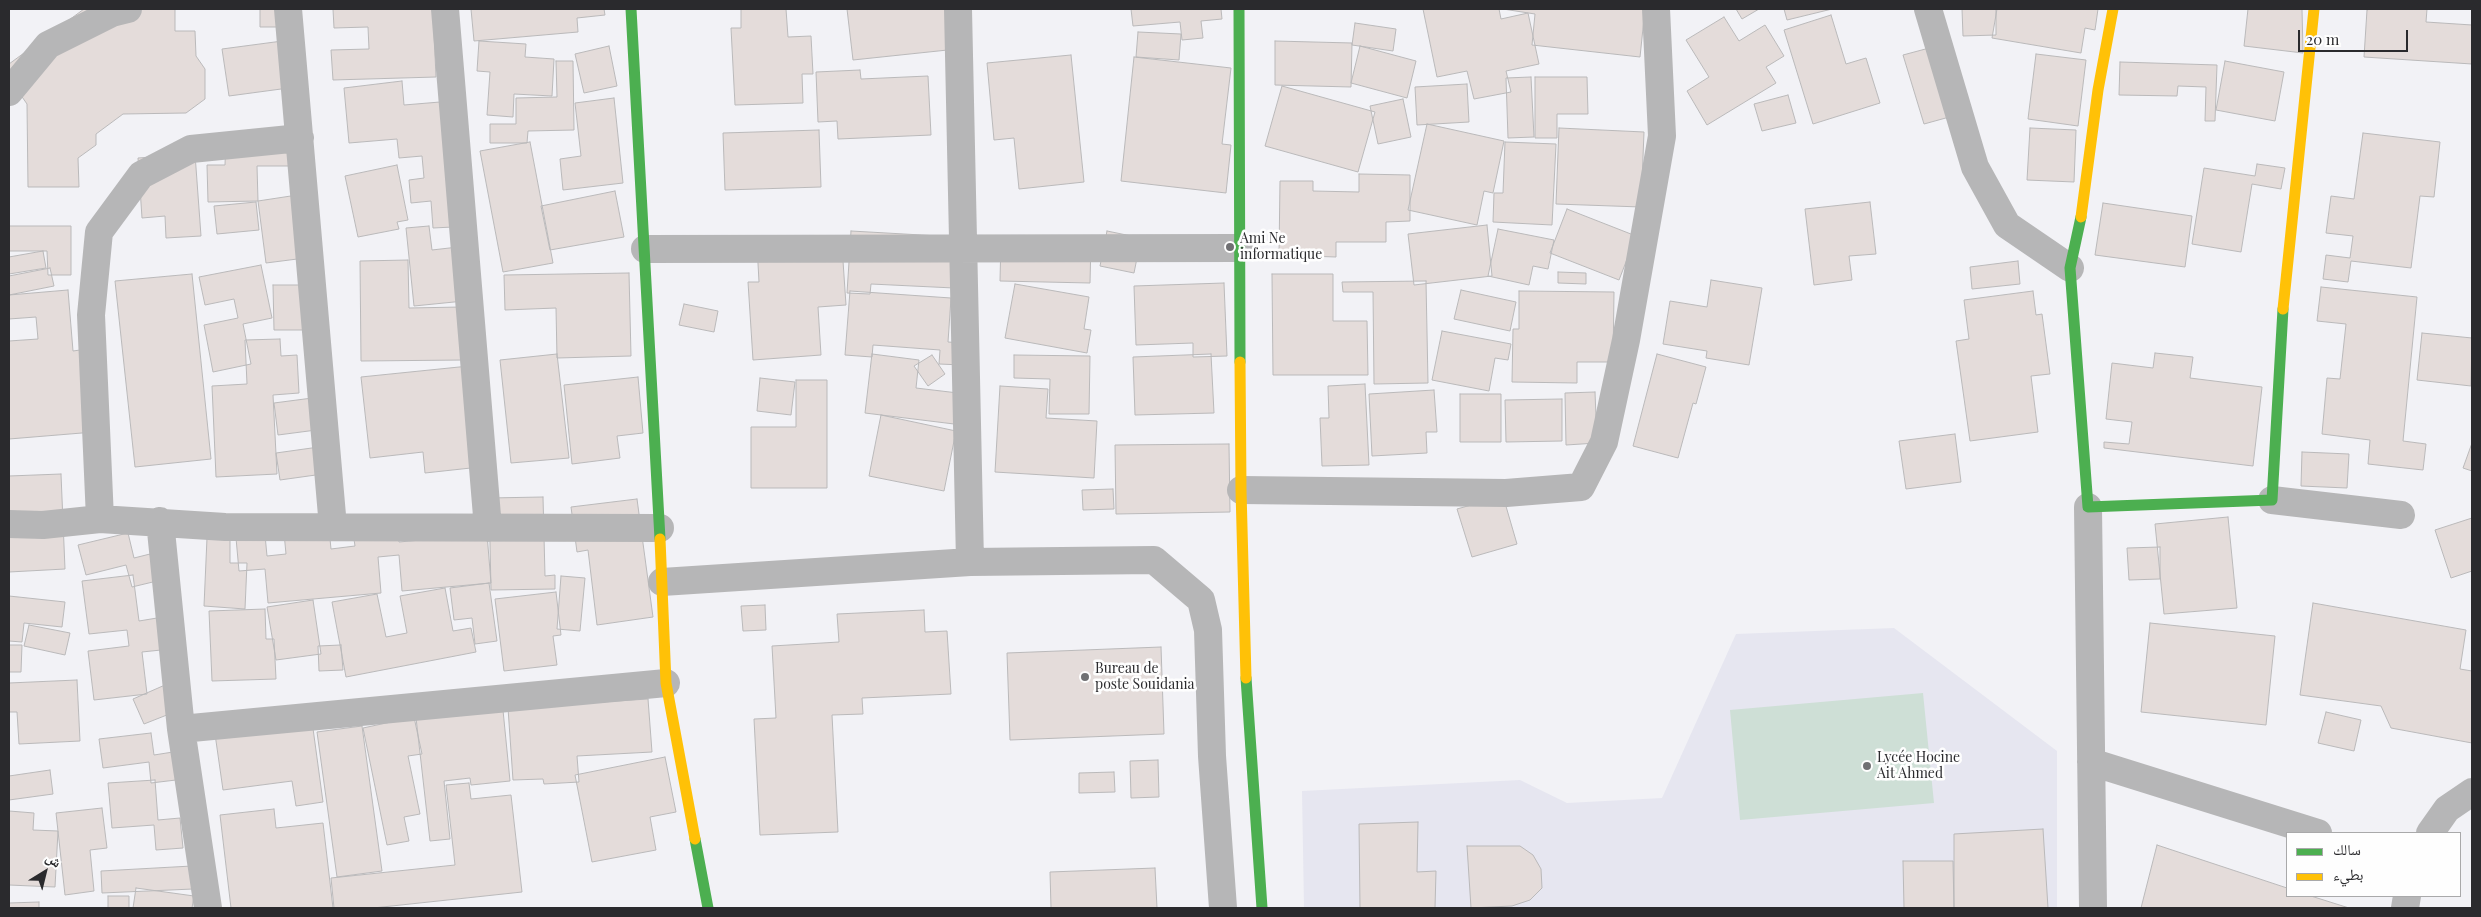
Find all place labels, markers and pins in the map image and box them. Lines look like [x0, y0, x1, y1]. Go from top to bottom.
place label: Ami Ne informatique [1240, 231, 1322, 264]
marker: Ami Ne informatique [1224, 241, 1236, 253]
place label: Bureau de poste Souidania [1095, 661, 1195, 694]
marker: Bureau de poste Souidania [1079, 671, 1091, 683]
place label: Lycée Hocine Ait Ahmed [1877, 750, 1960, 782]
marker: Lycée Hocine Ait Ahmed [1861, 760, 1873, 772]

